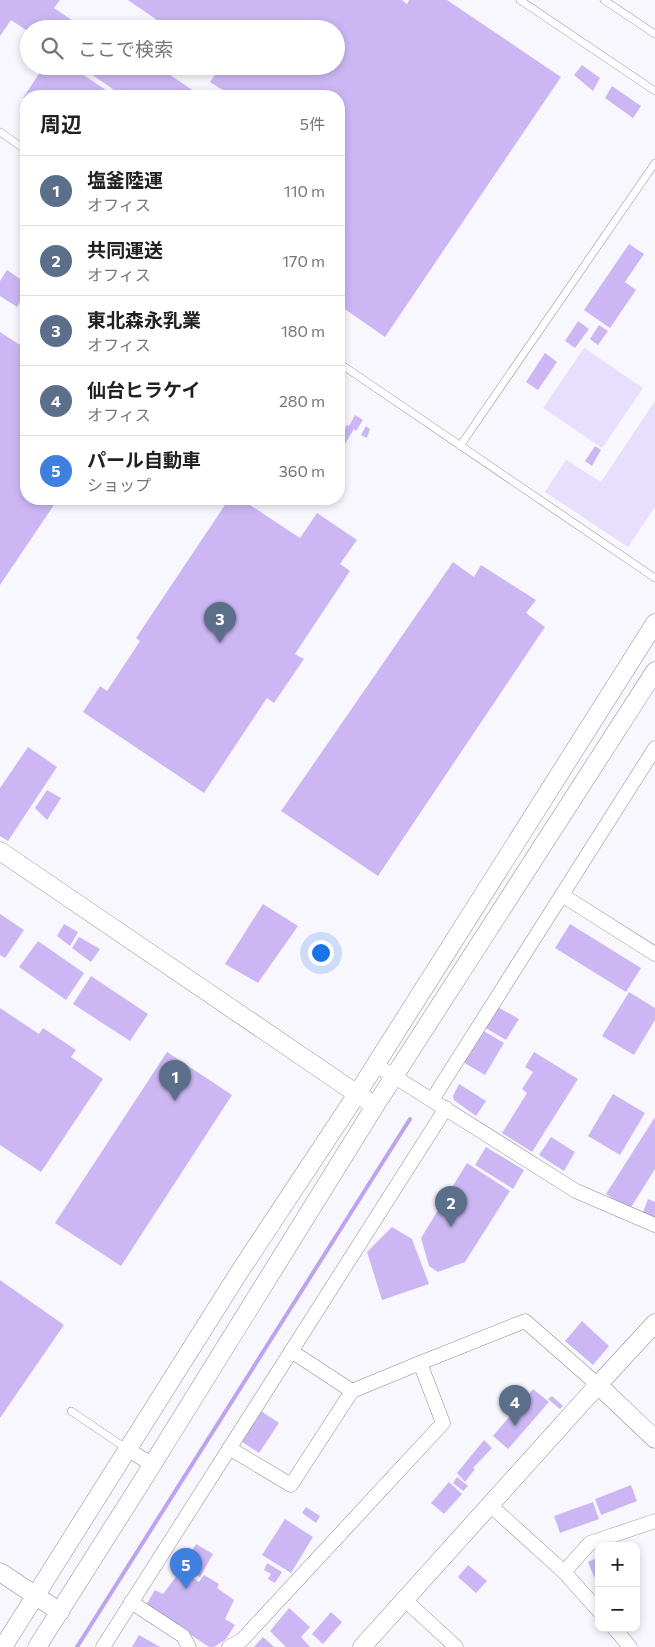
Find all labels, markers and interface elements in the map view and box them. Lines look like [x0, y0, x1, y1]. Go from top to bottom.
search box [20, 20, 345, 75]
icon: search [38, 34, 66, 62]
text: ここで検索 [78, 37, 173, 60]
text: 周辺 [40, 111, 82, 136]
text: 5件 [300, 114, 325, 133]
text: 塩釜陸運 [87, 168, 163, 191]
text: 1 [52, 181, 60, 200]
text: 110 m [284, 181, 325, 200]
text: オフィス [87, 195, 151, 214]
text: 共同運送 [87, 238, 163, 261]
text: 2 [51, 251, 61, 270]
text: 170 m [282, 251, 325, 270]
text: オフィス [87, 265, 151, 284]
text: 東北森永乳業 [87, 308, 201, 331]
text: 3 [51, 321, 61, 340]
text: 180 m [281, 321, 325, 340]
text: オフィス [87, 335, 151, 354]
text: 仙台ヒラケイ [87, 378, 201, 401]
text: 4 [51, 391, 61, 410]
text: 280 m [279, 391, 325, 410]
text: オフィス [87, 405, 151, 424]
text: パール自動車 [87, 448, 201, 471]
text: 5 [51, 461, 61, 480]
text: 360 m [279, 461, 325, 480]
text: ショップ [87, 475, 151, 494]
pin: 3 [204, 602, 236, 643]
your location [308, 940, 334, 966]
pin: 1 [159, 1060, 191, 1101]
pin: 2 [435, 1186, 467, 1227]
pin: 4 [499, 1385, 531, 1426]
map controls [595, 1542, 640, 1632]
button: + [595, 1542, 640, 1587]
pin: 5 [170, 1548, 202, 1589]
button: − [595, 1587, 640, 1632]

